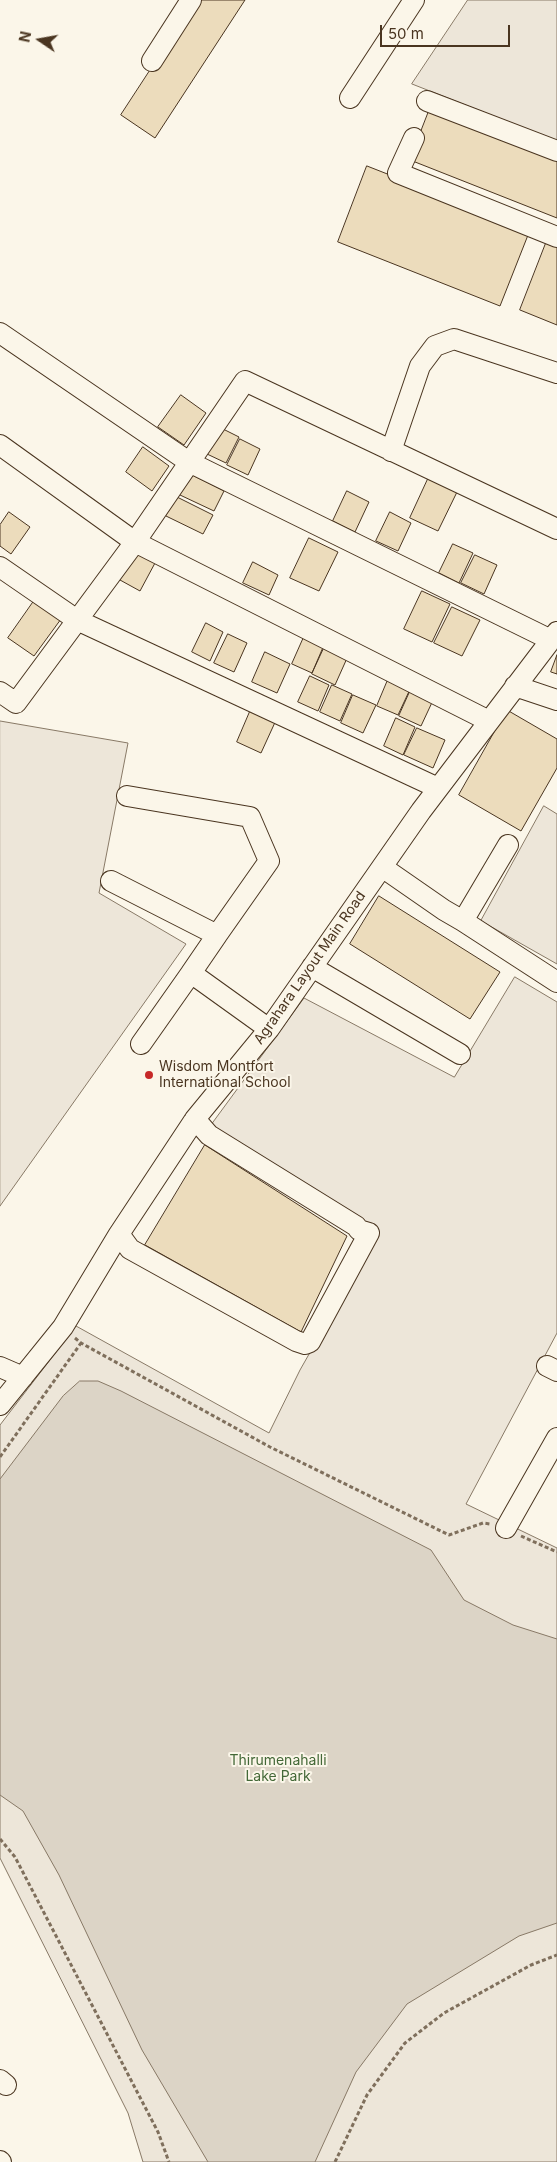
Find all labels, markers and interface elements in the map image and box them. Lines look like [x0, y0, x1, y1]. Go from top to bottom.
north arrow [15, 15, 65, 65]
scale bar [382, 15, 512, 47]
text: 50 m [388, 24, 424, 43]
text: N [15, 30, 34, 44]
street label: Agrahara Layout Main Road [251, 888, 369, 1048]
place label: Wisdom Montfort International School [159, 1059, 291, 1092]
marker: Wisdom Montfort International School [143, 1069, 155, 1081]
park label: Thirumenahalli Lake Park [229, 1753, 327, 1785]

